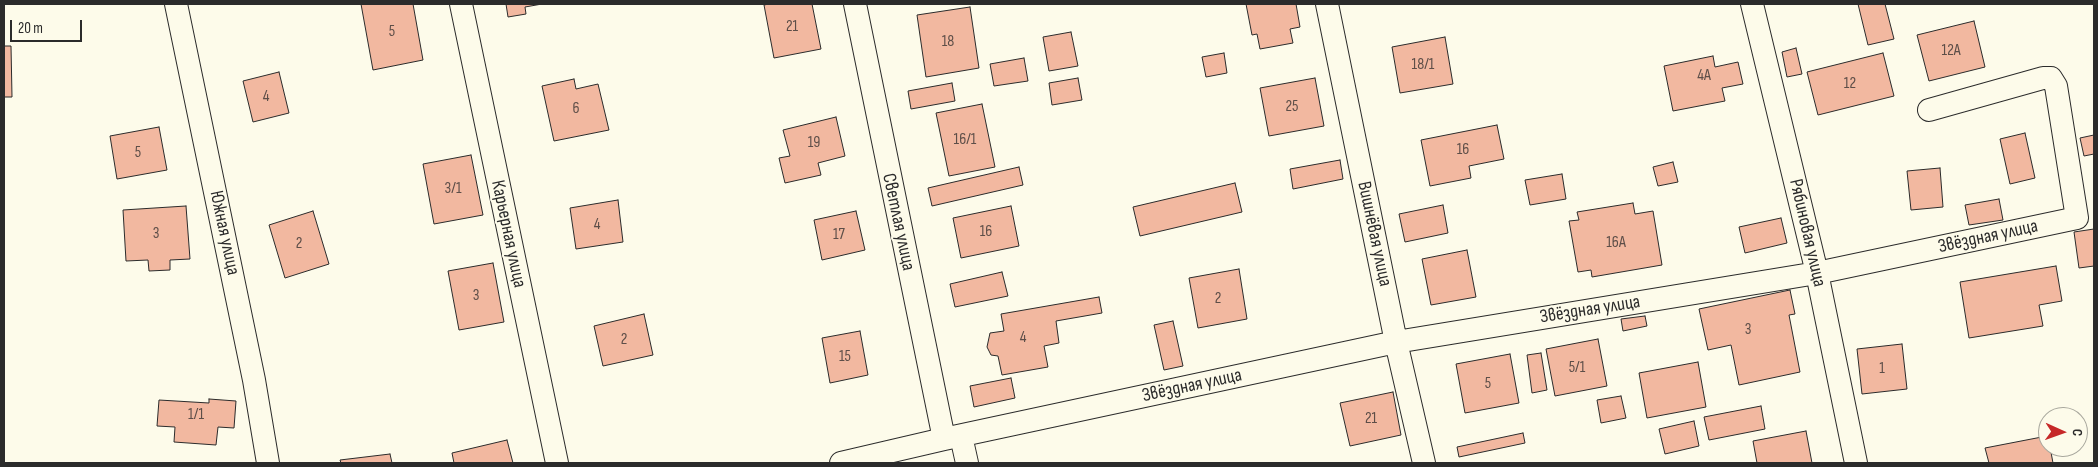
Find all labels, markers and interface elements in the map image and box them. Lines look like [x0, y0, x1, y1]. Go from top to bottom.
scale bar [12, 10, 85, 42]
house number: 21 [786, 17, 798, 37]
text: 20 m [18, 19, 43, 38]
house number: 5 [389, 22, 395, 42]
house number: 18 [942, 32, 954, 52]
house number: 12А [1941, 41, 1961, 61]
house number: 18/1 [1412, 55, 1434, 75]
house number: 4А [1697, 66, 1711, 86]
house number: 12 [1844, 74, 1856, 94]
house number: 4 [263, 87, 269, 107]
house number: 25 [1285, 97, 1299, 117]
house number: 6 [572, 99, 580, 119]
house number: 16/1 [954, 130, 976, 150]
house number: 19 [808, 133, 820, 153]
house number: 16 [1457, 140, 1469, 160]
house number: 5 [135, 143, 141, 163]
street label: Светлая улица [877, 171, 919, 273]
street label: Рябиновая улица [1784, 177, 1830, 289]
street label: Карьерная улица [485, 178, 531, 290]
house number: 3/1 [445, 179, 461, 199]
street label: Вишнёвая улица [1352, 179, 1396, 289]
street label: Южная улица [204, 189, 244, 277]
house number: 4 [594, 215, 600, 235]
street label: Звёздная улица [1936, 215, 2040, 259]
house number: 16 [980, 222, 992, 242]
house number: 3 [153, 224, 159, 244]
house number: 17 [833, 225, 845, 245]
house number: 16А [1606, 233, 1626, 253]
house number: 2 [296, 234, 302, 254]
house number: 3 [473, 286, 479, 306]
house number: 2 [1215, 289, 1221, 309]
street label: Звёздная улица [1538, 291, 1642, 329]
house number: 3 [1745, 320, 1751, 340]
house number: 4 [1020, 328, 1026, 348]
house number: 2 [621, 330, 627, 350]
house number: 15 [839, 347, 851, 367]
house number: 5/1 [1569, 358, 1585, 378]
house number: 1 [1879, 359, 1885, 379]
street label: Звёздная улица [1140, 364, 1244, 408]
house number: 5 [1485, 374, 1491, 394]
house number: 1/1 [188, 405, 204, 425]
north arrow [2038, 407, 2088, 457]
house number: 21 [1365, 409, 1377, 429]
text: С [2069, 429, 2086, 436]

